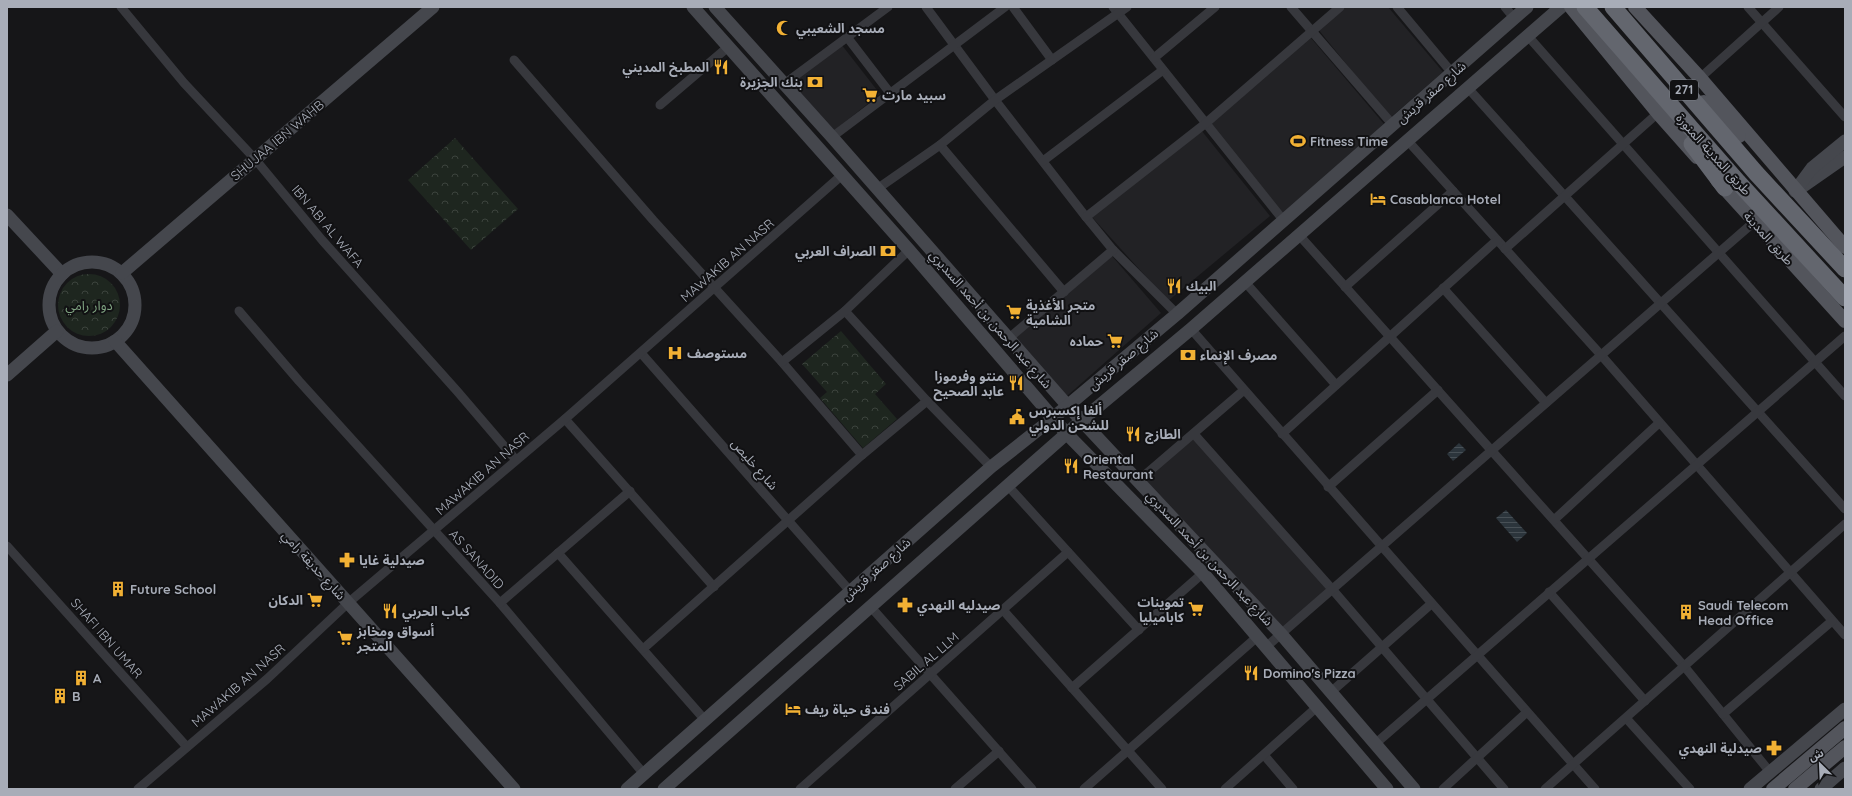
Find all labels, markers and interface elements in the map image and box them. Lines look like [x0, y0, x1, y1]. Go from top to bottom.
mosque icon: مسجد الشعيبي [775, 19, 793, 37]
place label: مسجد الشعيبي [796, 20, 885, 39]
restaurant icon: المطبخ المديني [712, 58, 730, 76]
street label: شارع صقر قريش [1393, 58, 1471, 129]
place label: المطبخ المديني [622, 59, 709, 78]
bank icon: بنك الجزيرة [806, 73, 824, 91]
place label: بنك الجزيرة [740, 74, 803, 90]
road number: 271 [1670, 80, 1698, 100]
supermarket icon: سبيد مارت [861, 86, 879, 104]
place label: سبيد مارت [882, 87, 946, 103]
street label: SHUJAA IBN WAHB [227, 96, 327, 184]
street label: طريق المدينة المنورة [1672, 110, 1755, 199]
sports icon: Fitness Time [1289, 132, 1307, 150]
place label: Fitness Time [1310, 133, 1388, 149]
street label: IBN ABI AL WAFA [289, 181, 368, 271]
hotel icon: Casablanca Hotel [1369, 190, 1387, 208]
place label: Casablanca Hotel [1390, 191, 1501, 207]
street label: طريق المدينة [1740, 208, 1798, 269]
street label: MAWAKIB AN NASR [677, 215, 777, 305]
bank icon: الصراف العربي [879, 242, 897, 260]
place label: الصراف العربي [795, 243, 876, 262]
street label: شارع عبد الرحمن بن أحمد السديري [924, 246, 1056, 393]
restaurant icon: البيك [1165, 277, 1183, 295]
place label: البيك [1186, 278, 1216, 294]
park label: دوار رامي [65, 297, 113, 316]
place label: متجر الأغذية الشامية [1026, 297, 1095, 328]
supermarket icon: متجر الأغذية الشامية [1005, 303, 1023, 321]
street label: شارع صقر قريش [1085, 325, 1163, 395]
supermarket icon: حماده [1106, 332, 1124, 350]
place label: حماده [1070, 333, 1103, 349]
hospital icon: مستوصف [666, 344, 684, 362]
place label: مستوصف [687, 345, 747, 361]
bank icon: مصرف الإنماء [1179, 346, 1197, 364]
place label: مصرف الإنماء [1200, 347, 1277, 365]
place label: منتو وفرموزا عابد الصحيح [934, 368, 1004, 401]
restaurant icon: منتو وفرموزا عابد الصحيح [1007, 374, 1025, 392]
place label: ألفا إكسبرس للشحن الدولي [1029, 402, 1109, 436]
public building icon: ألفا إكسبرس للشحن الدولي [1008, 408, 1026, 426]
restaurant icon: الطازج [1124, 425, 1142, 443]
place label: الطازج [1145, 426, 1181, 444]
street label: MAWAKIB AN NASR [432, 428, 532, 518]
street label: شارع خليص [726, 435, 782, 495]
place label: Oriental Restaurant [1083, 451, 1154, 482]
restaurant icon: Oriental Restaurant [1062, 457, 1080, 475]
street label: شارع عبد الرحمن بن أحمد السديري [1141, 487, 1277, 631]
street label: AS SANADID [446, 526, 508, 592]
street label: شارع حديقة رامي [277, 527, 349, 605]
street label: شارع صقر قريش [838, 534, 916, 606]
pharmacy icon: صيدلية غايا [338, 551, 356, 569]
place label: صيدلية غايا [359, 552, 425, 568]
building icon: Future School [109, 580, 127, 598]
place label: Future School [130, 581, 216, 597]
supermarket icon: الدكان [306, 591, 324, 609]
place label: الدكان [268, 592, 303, 608]
place label: تموينات كاباميليا [1137, 594, 1184, 625]
street label: SHAFI IBN UMAR [68, 595, 146, 681]
pharmacy icon: صيدليه النهدي [896, 596, 914, 614]
place label: صيدليه النهدي [917, 597, 1001, 616]
place label: Saudi Telecom Head Office [1698, 597, 1788, 628]
supermarket icon: تموينات كاباميليا [1187, 600, 1205, 618]
restaurant icon: كباب الحربي [381, 602, 399, 620]
place label: كباب الحربي [402, 603, 470, 622]
building icon: Saudi Telecom Head Office [1677, 603, 1695, 621]
place label: أسواق ومخابز المتجر [356, 623, 435, 654]
street label: SABIL AL LLM [890, 628, 962, 694]
supermarket icon: أسواق ومخابز المتجر [336, 629, 354, 647]
street label: MAWAKIB AN NASR [188, 640, 288, 730]
restaurant icon: Domino's Pizza [1242, 664, 1260, 682]
place label: Domino's Pizza [1263, 665, 1356, 681]
building icon: A [72, 669, 90, 687]
place label: A [93, 670, 101, 686]
building icon: B [51, 687, 69, 705]
place label: B [72, 688, 81, 704]
hotel icon: فندق حياة ريف [784, 700, 802, 718]
place label: فندق حياة ريف [805, 701, 890, 717]
pharmacy icon: صيدلية النهدي [1765, 739, 1783, 757]
place label: صيدلية النهدي [1679, 740, 1762, 759]
north arrow [1800, 744, 1840, 784]
text: ش [1806, 745, 1826, 764]

